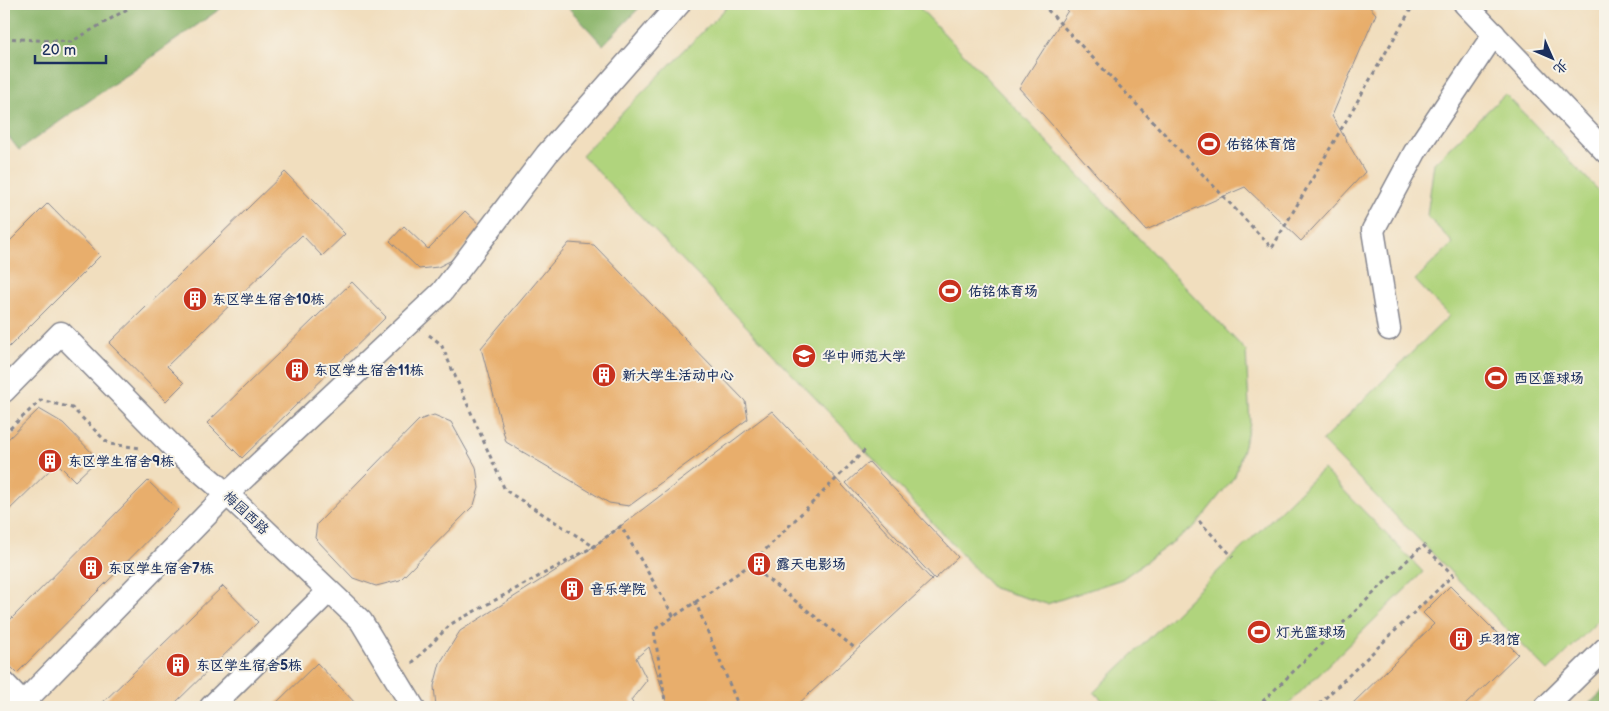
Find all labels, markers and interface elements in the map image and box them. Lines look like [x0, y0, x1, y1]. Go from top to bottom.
scale bar [35, 32, 106, 64]
north arrow [1526, 32, 1576, 82]
text: 20 m [42, 41, 76, 60]
text: 北 [1550, 56, 1572, 78]
sports icon: 佑铭体育馆 [1196, 131, 1222, 157]
place label: 佑铭体育馆 [1226, 136, 1296, 153]
sports icon: 佑铭体育场 [937, 278, 963, 304]
place label: 佑铭体育场 [968, 283, 1038, 300]
building icon: 东区学生宿舍10栋 [182, 286, 208, 312]
place label: 东区学生宿舍10栋 [212, 291, 325, 308]
school or university icon: 华中师范大学 [791, 343, 817, 369]
place label: 华中师范大学 [822, 348, 906, 365]
building icon: 东区学生宿舍11栋 [284, 357, 310, 383]
place label: 东区学生宿舍11栋 [314, 362, 424, 379]
building icon: 新大学生活动中心 [591, 362, 617, 388]
sports icon: 西区篮球场 [1483, 365, 1509, 391]
place label: 新大学生活动中心 [622, 367, 734, 384]
place label: 西区篮球场 [1514, 370, 1584, 387]
building icon: 东区学生宿舍9栋 [37, 448, 63, 474]
place label: 东区学生宿舍9栋 [68, 453, 174, 470]
street label: 梅园西路 [220, 488, 272, 538]
building icon: 露天电影场 [746, 551, 772, 577]
building icon: 东区学生宿舍7栋 [78, 555, 104, 581]
place label: 露天电影场 [776, 556, 846, 573]
place label: 东区学生宿舍7栋 [108, 560, 214, 577]
building icon: 音乐学院 [559, 576, 585, 602]
place label: 音乐学院 [590, 581, 646, 598]
sports icon: 灯光篮球场 [1246, 619, 1272, 645]
place label: 灯光篮球场 [1276, 624, 1346, 641]
building icon: 乒羽馆 [1448, 626, 1474, 652]
place label: 乒羽馆 [1478, 631, 1520, 648]
building icon: 东区学生宿舍5栋 [165, 652, 191, 678]
place label: 东区学生宿舍5栋 [196, 657, 302, 674]

